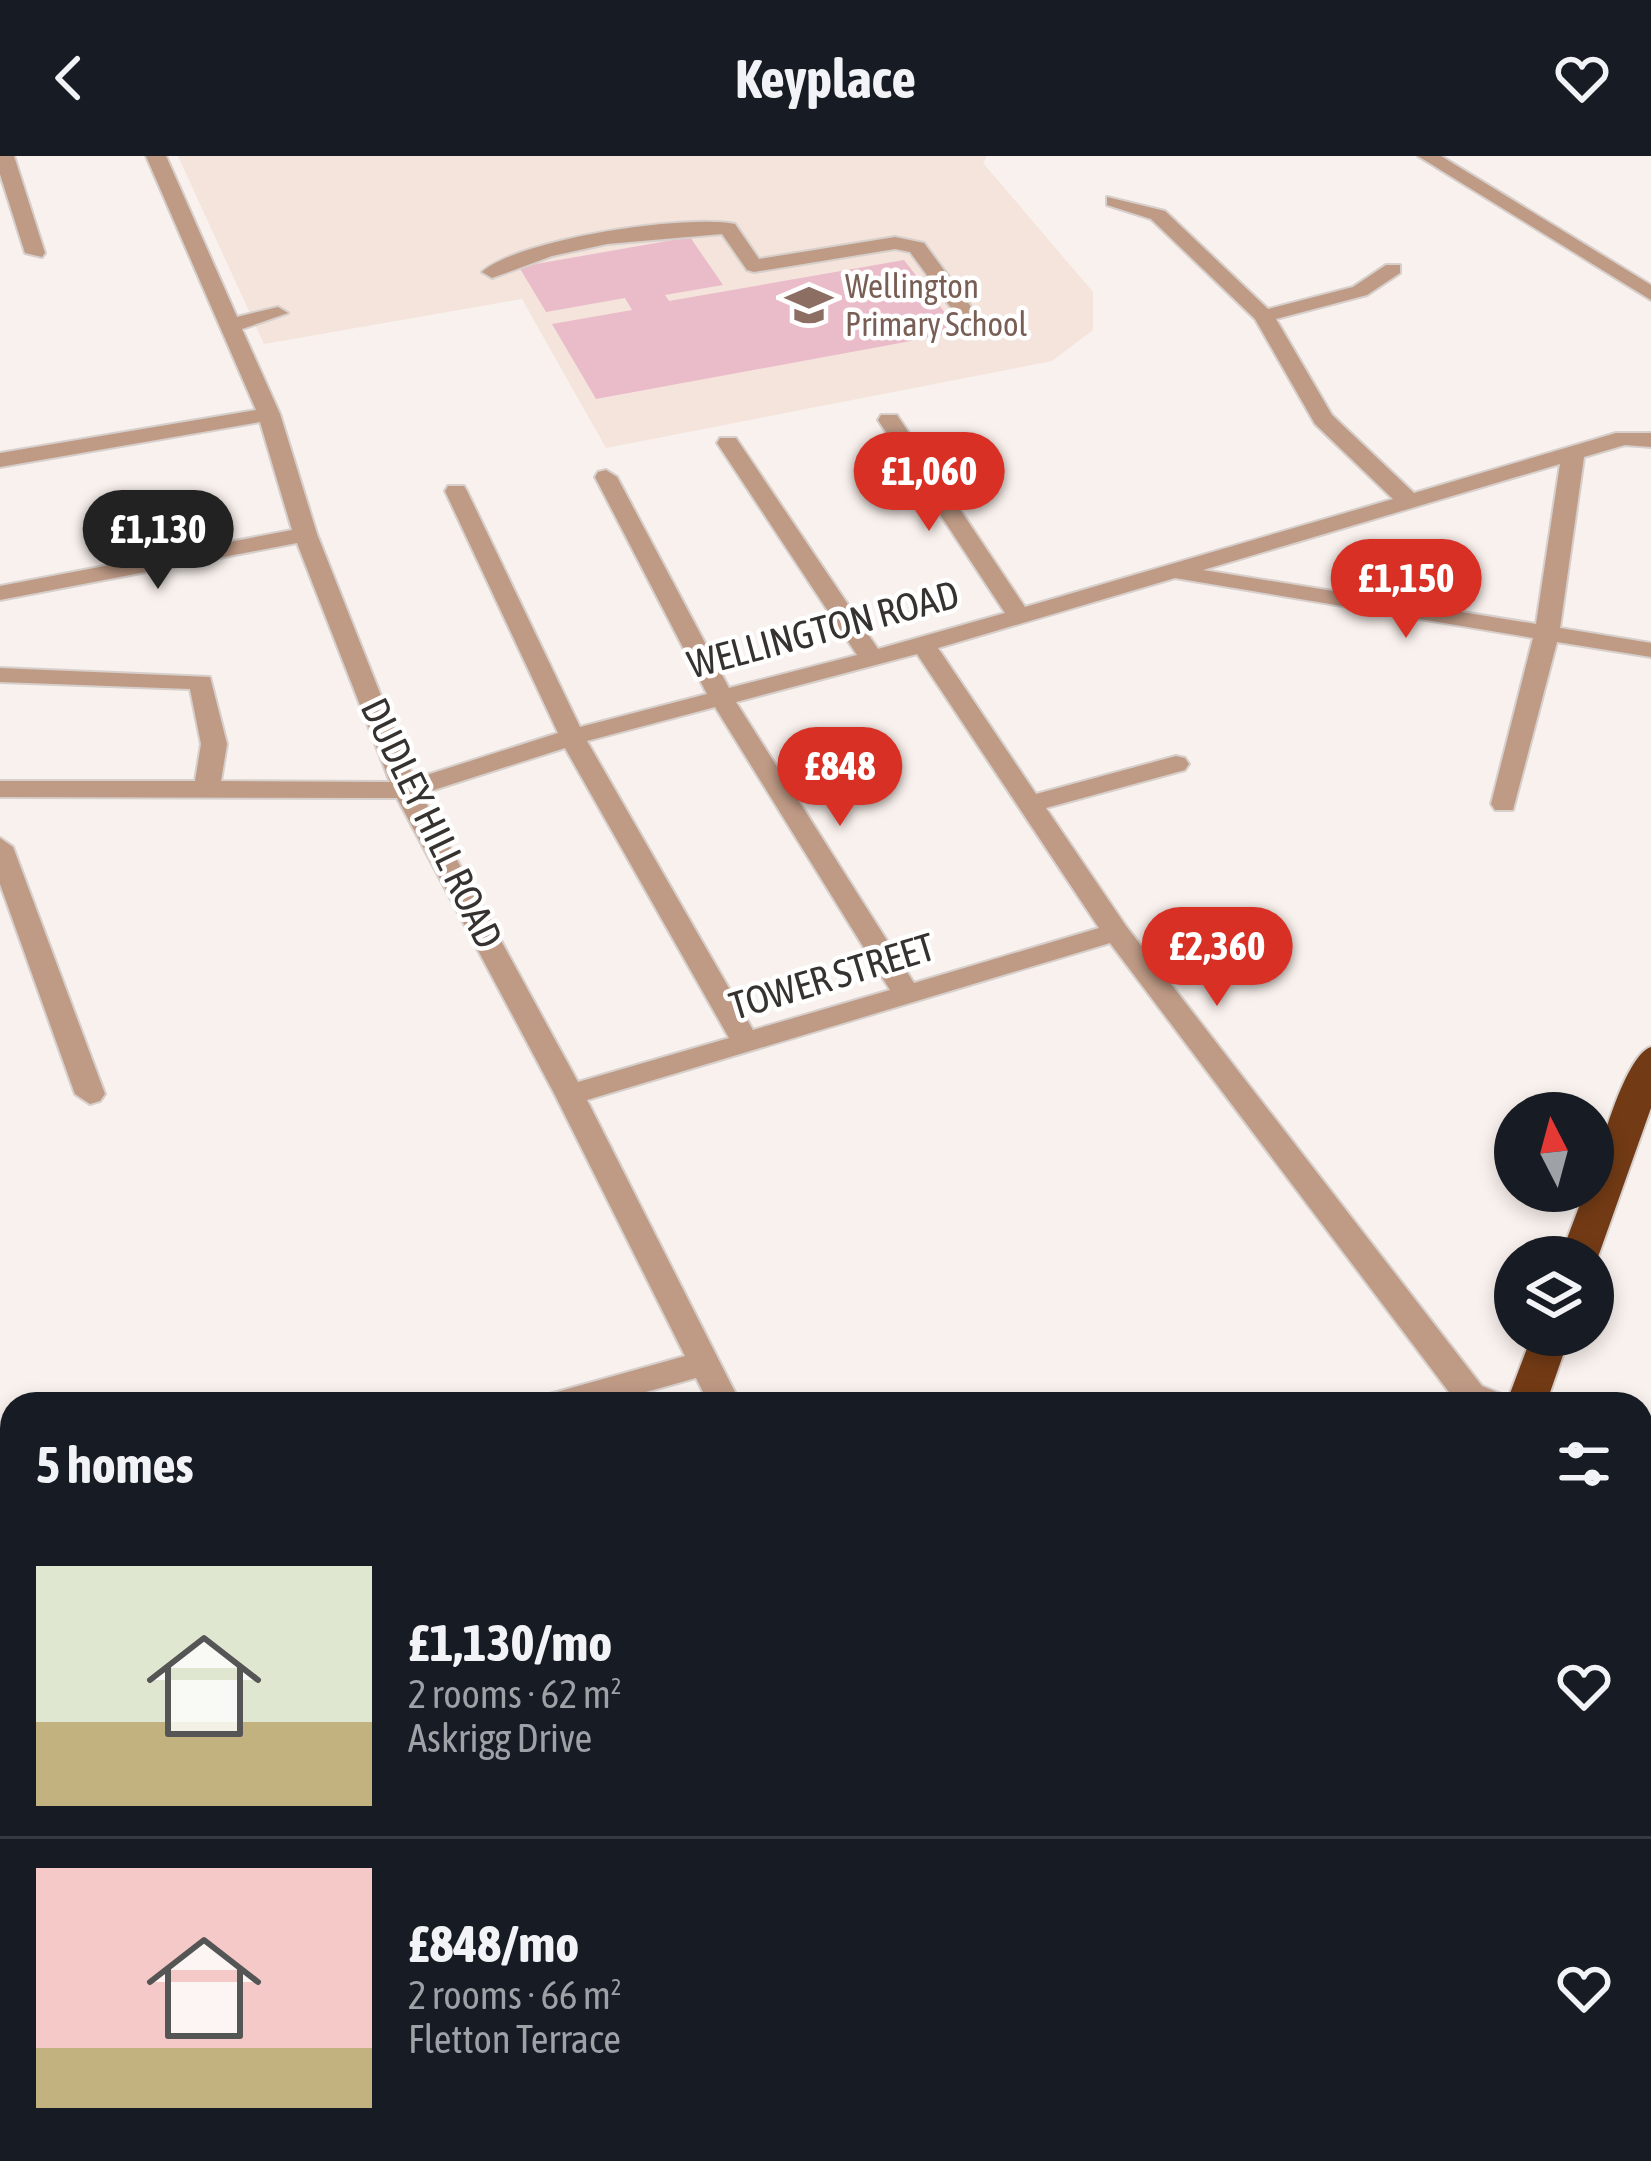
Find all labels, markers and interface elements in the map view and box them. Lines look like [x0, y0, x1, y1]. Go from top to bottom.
icon: back [36, 45, 102, 111]
icon: heart [1549, 45, 1615, 111]
text: Keyplace [735, 48, 916, 109]
place label: Wellington Primary School [845, 267, 1028, 343]
school or university icon: Wellington Primary School [784, 280, 834, 330]
pin: £1,060 [831, 432, 1027, 534]
text: £1,060 [881, 449, 977, 493]
pin: £1,130 [60, 490, 256, 592]
text: £1,130 [110, 507, 206, 551]
pin: £1,150 [1308, 539, 1504, 641]
text: £1,150 [1358, 556, 1454, 600]
street label: WELLINGTON ROAD [683, 572, 963, 686]
street label: DUDLEY HILL ROAD [353, 691, 511, 955]
pin: £848 [769, 727, 911, 829]
text: £848 [804, 744, 876, 788]
pin: £2,360 [1119, 907, 1315, 1009]
street label: TOWER STREET [724, 924, 940, 1028]
text: £2,360 [1169, 924, 1265, 968]
north arrow [1494, 1092, 1614, 1212]
map controls [1494, 1092, 1614, 1356]
button: layers [1494, 1236, 1614, 1356]
icon: filters [1551, 1431, 1617, 1497]
text: 5 homes [36, 1435, 194, 1494]
text: £1,130/mo [408, 1613, 612, 1672]
icon: home [132, 1614, 276, 1758]
icon: heart [1551, 1653, 1617, 1719]
text: 2 rooms · 62 m² [408, 1672, 622, 1716]
text: Askrigg Drive [408, 1716, 592, 1760]
text: £848/mo [408, 1914, 579, 1973]
icon: home [132, 1916, 276, 2060]
icon: heart [1551, 1955, 1617, 2021]
text: 2 rooms · 66 m² [408, 1973, 622, 2017]
text: Fletton Terrace [408, 2017, 621, 2061]

